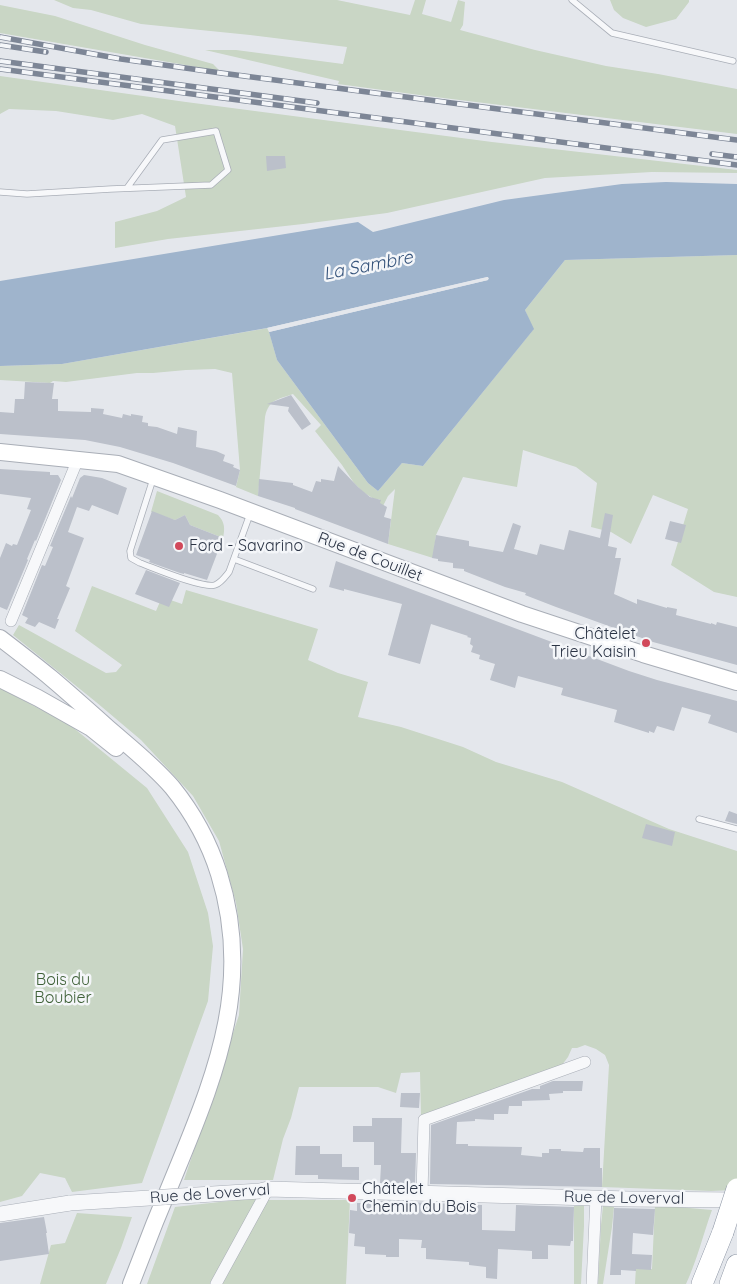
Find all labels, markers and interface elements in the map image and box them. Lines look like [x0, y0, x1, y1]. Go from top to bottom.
water label: La Sambre [322, 247, 414, 285]
street label: Rue de Couillet [315, 528, 425, 586]
place label: Ford - Savarino [189, 536, 303, 556]
marker: Ford - Savarino [173, 540, 185, 552]
place label: Châtelet Trieu Kaisin [551, 624, 636, 662]
marker: Châtelet Trieu Kaisin [640, 637, 652, 649]
park label: Bois du Boubier [34, 970, 92, 1008]
place label: Châtelet Chemin du Bois [362, 1179, 477, 1217]
street label: Rue de Loverval [149, 1180, 271, 1208]
street label: Rue de Loverval [564, 1187, 684, 1209]
marker: Châtelet Chemin du Bois [346, 1192, 358, 1204]

